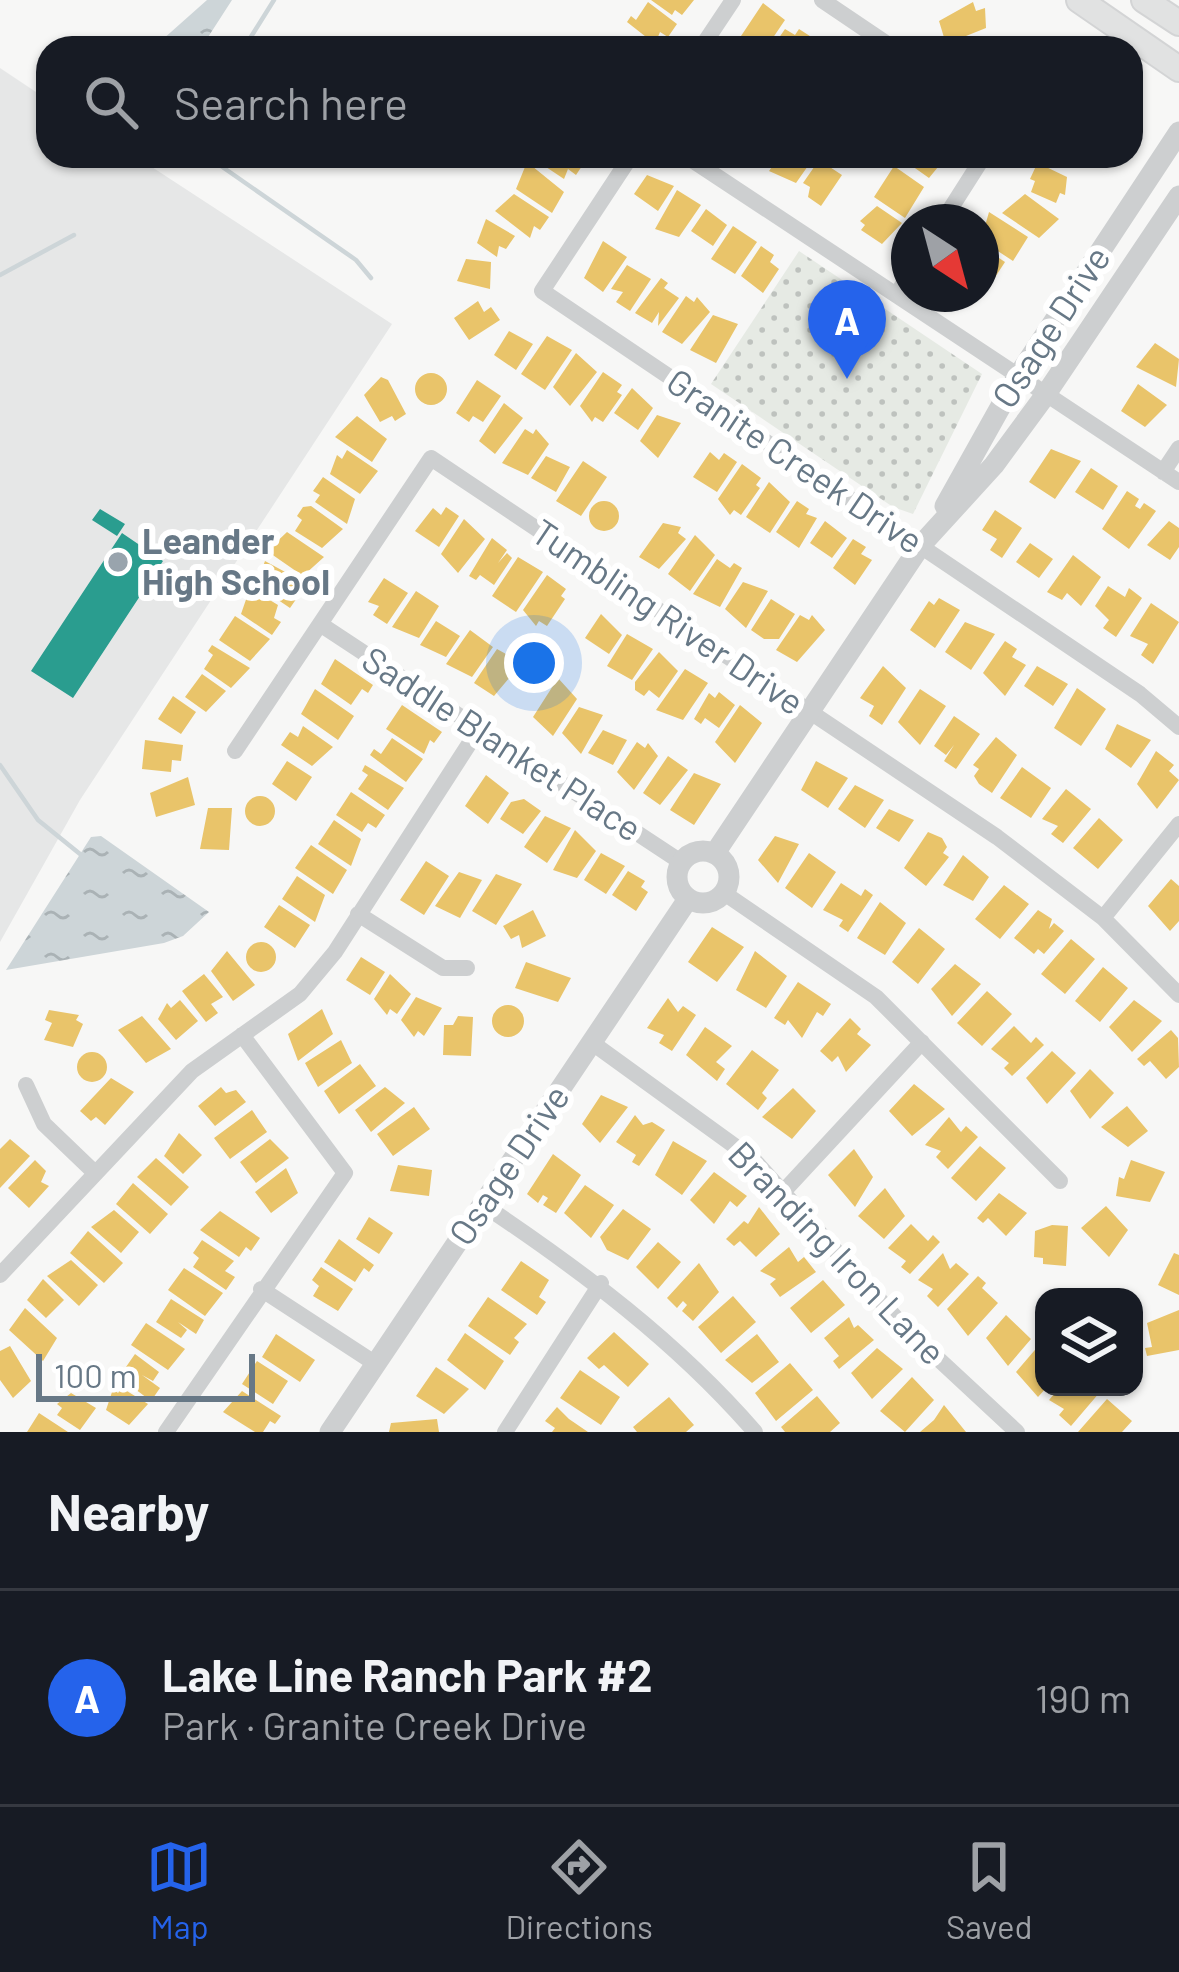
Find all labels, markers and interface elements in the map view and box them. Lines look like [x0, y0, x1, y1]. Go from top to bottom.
search box [36, 36, 1143, 168]
icon: search [78, 69, 144, 135]
text: Search here [174, 75, 408, 129]
north arrow [891, 204, 999, 312]
street label: Osage Drive [982, 237, 1118, 415]
pin: A [808, 280, 886, 379]
street label: Granite Creek Drive [660, 358, 932, 561]
street label: Tumbling River Drive [525, 509, 813, 723]
place label: Leander High School [142, 518, 330, 602]
marker: Leander High School [105, 549, 131, 575]
your location [504, 633, 564, 693]
street label: Saddle Blanket Place [355, 636, 651, 849]
street label: Osage Drive [438, 1076, 577, 1252]
street label: Branding Iron Lane [721, 1131, 955, 1372]
map controls [1035, 1288, 1143, 1396]
button: layers [1035, 1288, 1143, 1396]
scale bar [36, 1348, 255, 1401]
text: 100 m [54, 1355, 137, 1395]
text: Nearby [48, 1480, 209, 1541]
text: Lake Line Ranch Park #2 [162, 1647, 653, 1701]
text: A [74, 1674, 100, 1721]
text: 190 m [1035, 1674, 1131, 1721]
text: Park · Granite Creek Drive [162, 1701, 587, 1748]
tab: Map [146, 1834, 212, 1946]
tab: Directions [505, 1834, 653, 1946]
tab: Saved [946, 1834, 1033, 1946]

